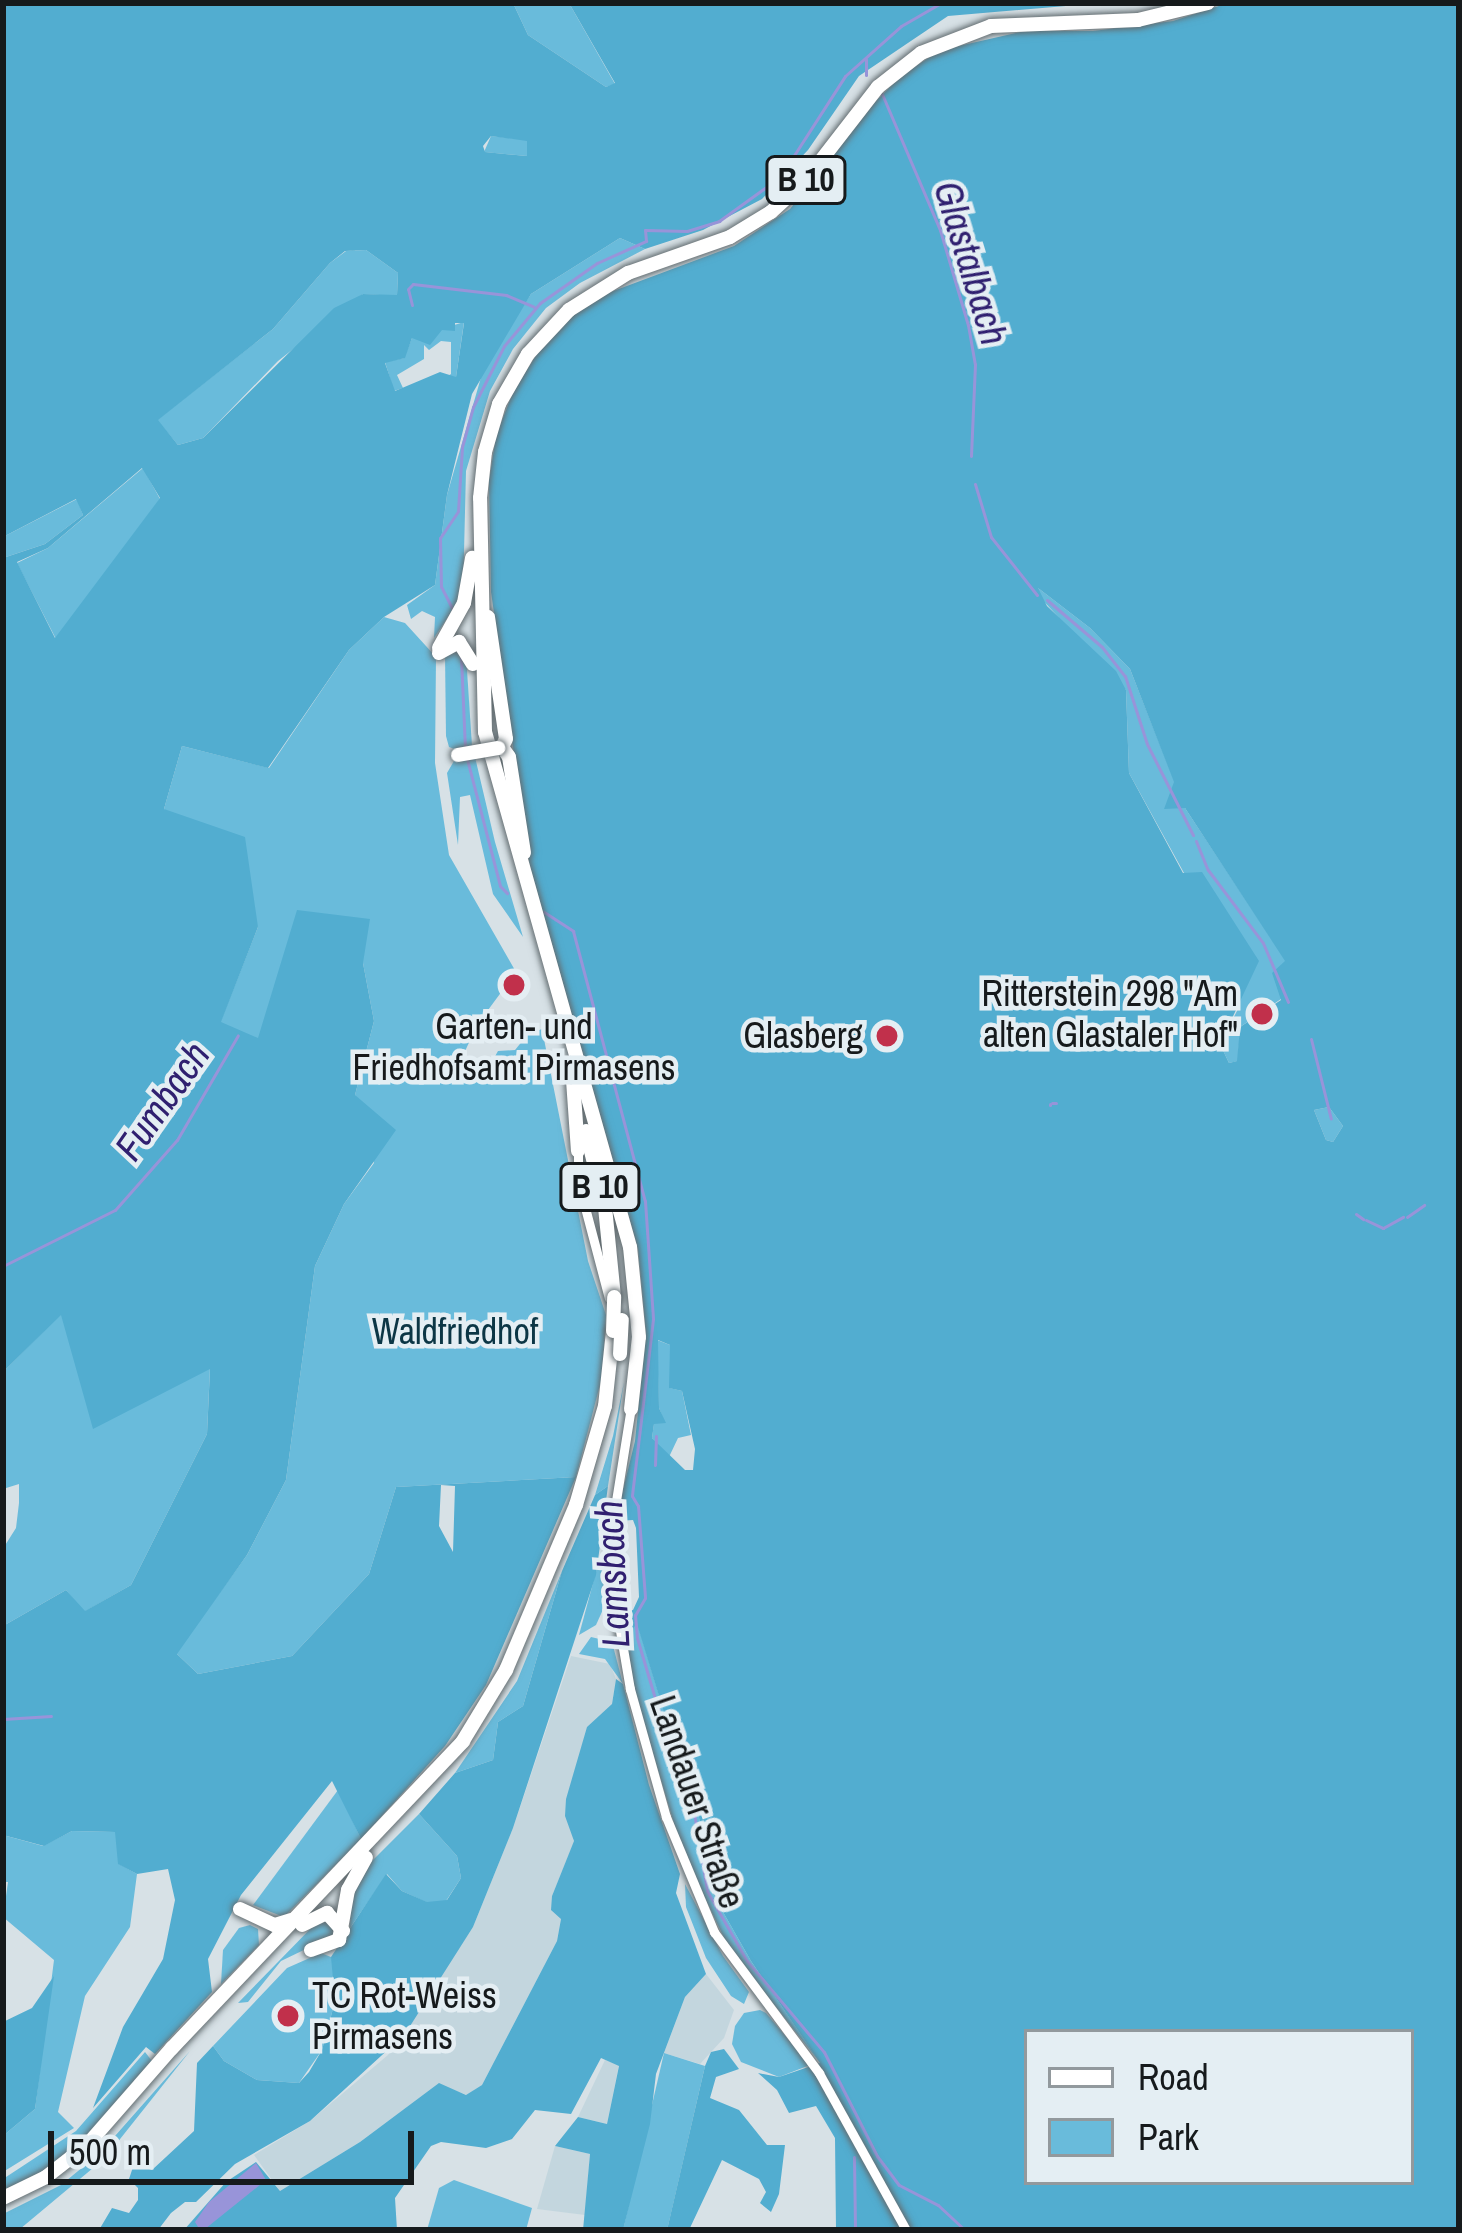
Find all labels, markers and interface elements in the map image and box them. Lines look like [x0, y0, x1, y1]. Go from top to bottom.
road number: B 10 [764, 153, 848, 207]
water label: Glastalbach [924, 175, 1018, 351]
place label: Ritterstein 298 "Am alten Glastaler Hof" [981, 971, 1238, 1056]
marker: Garten- und Friedhofsamt Pirmasens [501, 972, 527, 998]
marker: Ritterstein 298 "Am alten Glastaler Hof" [1249, 1001, 1275, 1027]
place label: Garten- und Friedhofsamt Pirmasens [352, 1004, 676, 1089]
place label: Glasberg [743, 1014, 863, 1058]
marker: Glasberg [874, 1023, 900, 1049]
water label: Fumbach [105, 1033, 219, 1169]
road number: B 10 [558, 1160, 642, 1214]
park label: Waldfriedhof [372, 1310, 538, 1354]
water label: Lamsbach [585, 1499, 639, 1649]
street label: Landauer Straße [641, 1690, 753, 1914]
place label: TC Rot-Weiss Pirmasens [312, 1973, 497, 2058]
marker: TC Rot-Weiss Pirmasens [275, 2003, 301, 2029]
legend [1024, 2029, 1414, 2185]
text: Road [1138, 2053, 1209, 2101]
scale bar [54, 2107, 420, 2181]
text: Park [1138, 2113, 1199, 2161]
text: 500 m [69, 2128, 151, 2176]

